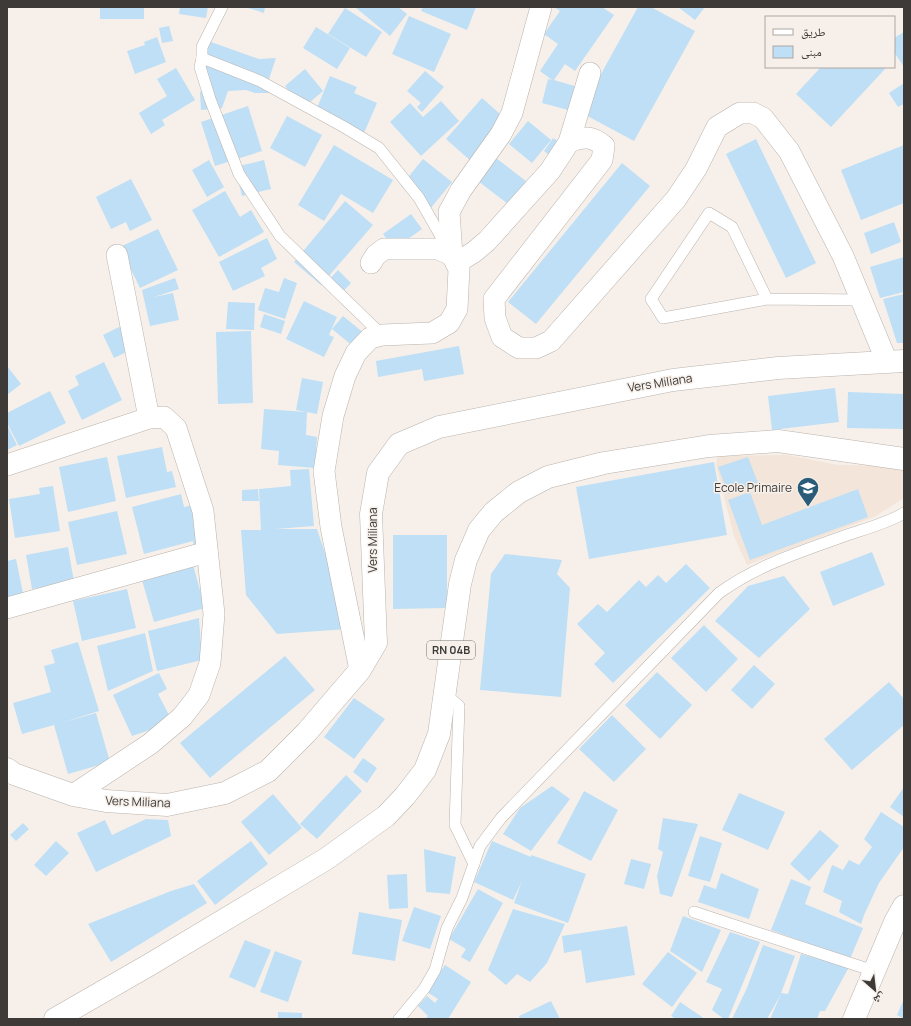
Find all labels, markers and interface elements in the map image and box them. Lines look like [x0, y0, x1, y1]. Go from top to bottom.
legend [765, 16, 895, 68]
text: طريق [801, 23, 826, 40]
text: مبنى [801, 43, 822, 60]
street label: Vers Miliana [626, 369, 693, 396]
school or university icon: Ecole Primaire [795, 475, 821, 508]
place label: Ecole Primaire [714, 479, 792, 496]
street label: Vers Miliana [364, 507, 381, 573]
road number: RN 04B [427, 641, 475, 659]
street label: Vers Miliana [105, 792, 171, 811]
north arrow [855, 970, 895, 1010]
text: ش [870, 989, 889, 1009]

